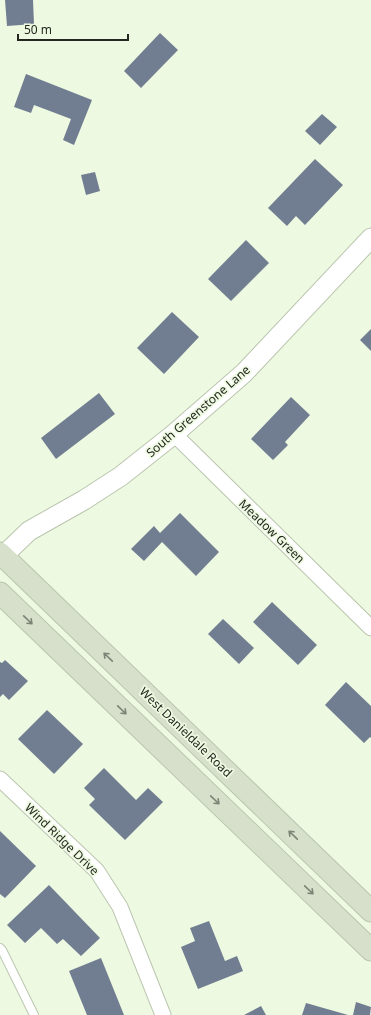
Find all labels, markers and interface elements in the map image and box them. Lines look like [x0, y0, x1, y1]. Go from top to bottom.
scale bar [18, 16, 128, 42]
text: 50 m [24, 21, 52, 38]
street label: South Greenstone Lane [142, 361, 254, 461]
street label: Meadow Green [235, 495, 309, 567]
one-way arrow [23, 615, 33, 625]
one-way arrow [103, 653, 113, 662]
street label: West Danieldale Road [136, 683, 236, 781]
one-way arrow [117, 705, 127, 715]
one-way arrow [210, 795, 220, 805]
street label: Wind Ridge Drive [21, 799, 103, 879]
one-way arrow [288, 830, 298, 840]
one-way arrow [304, 886, 314, 895]

